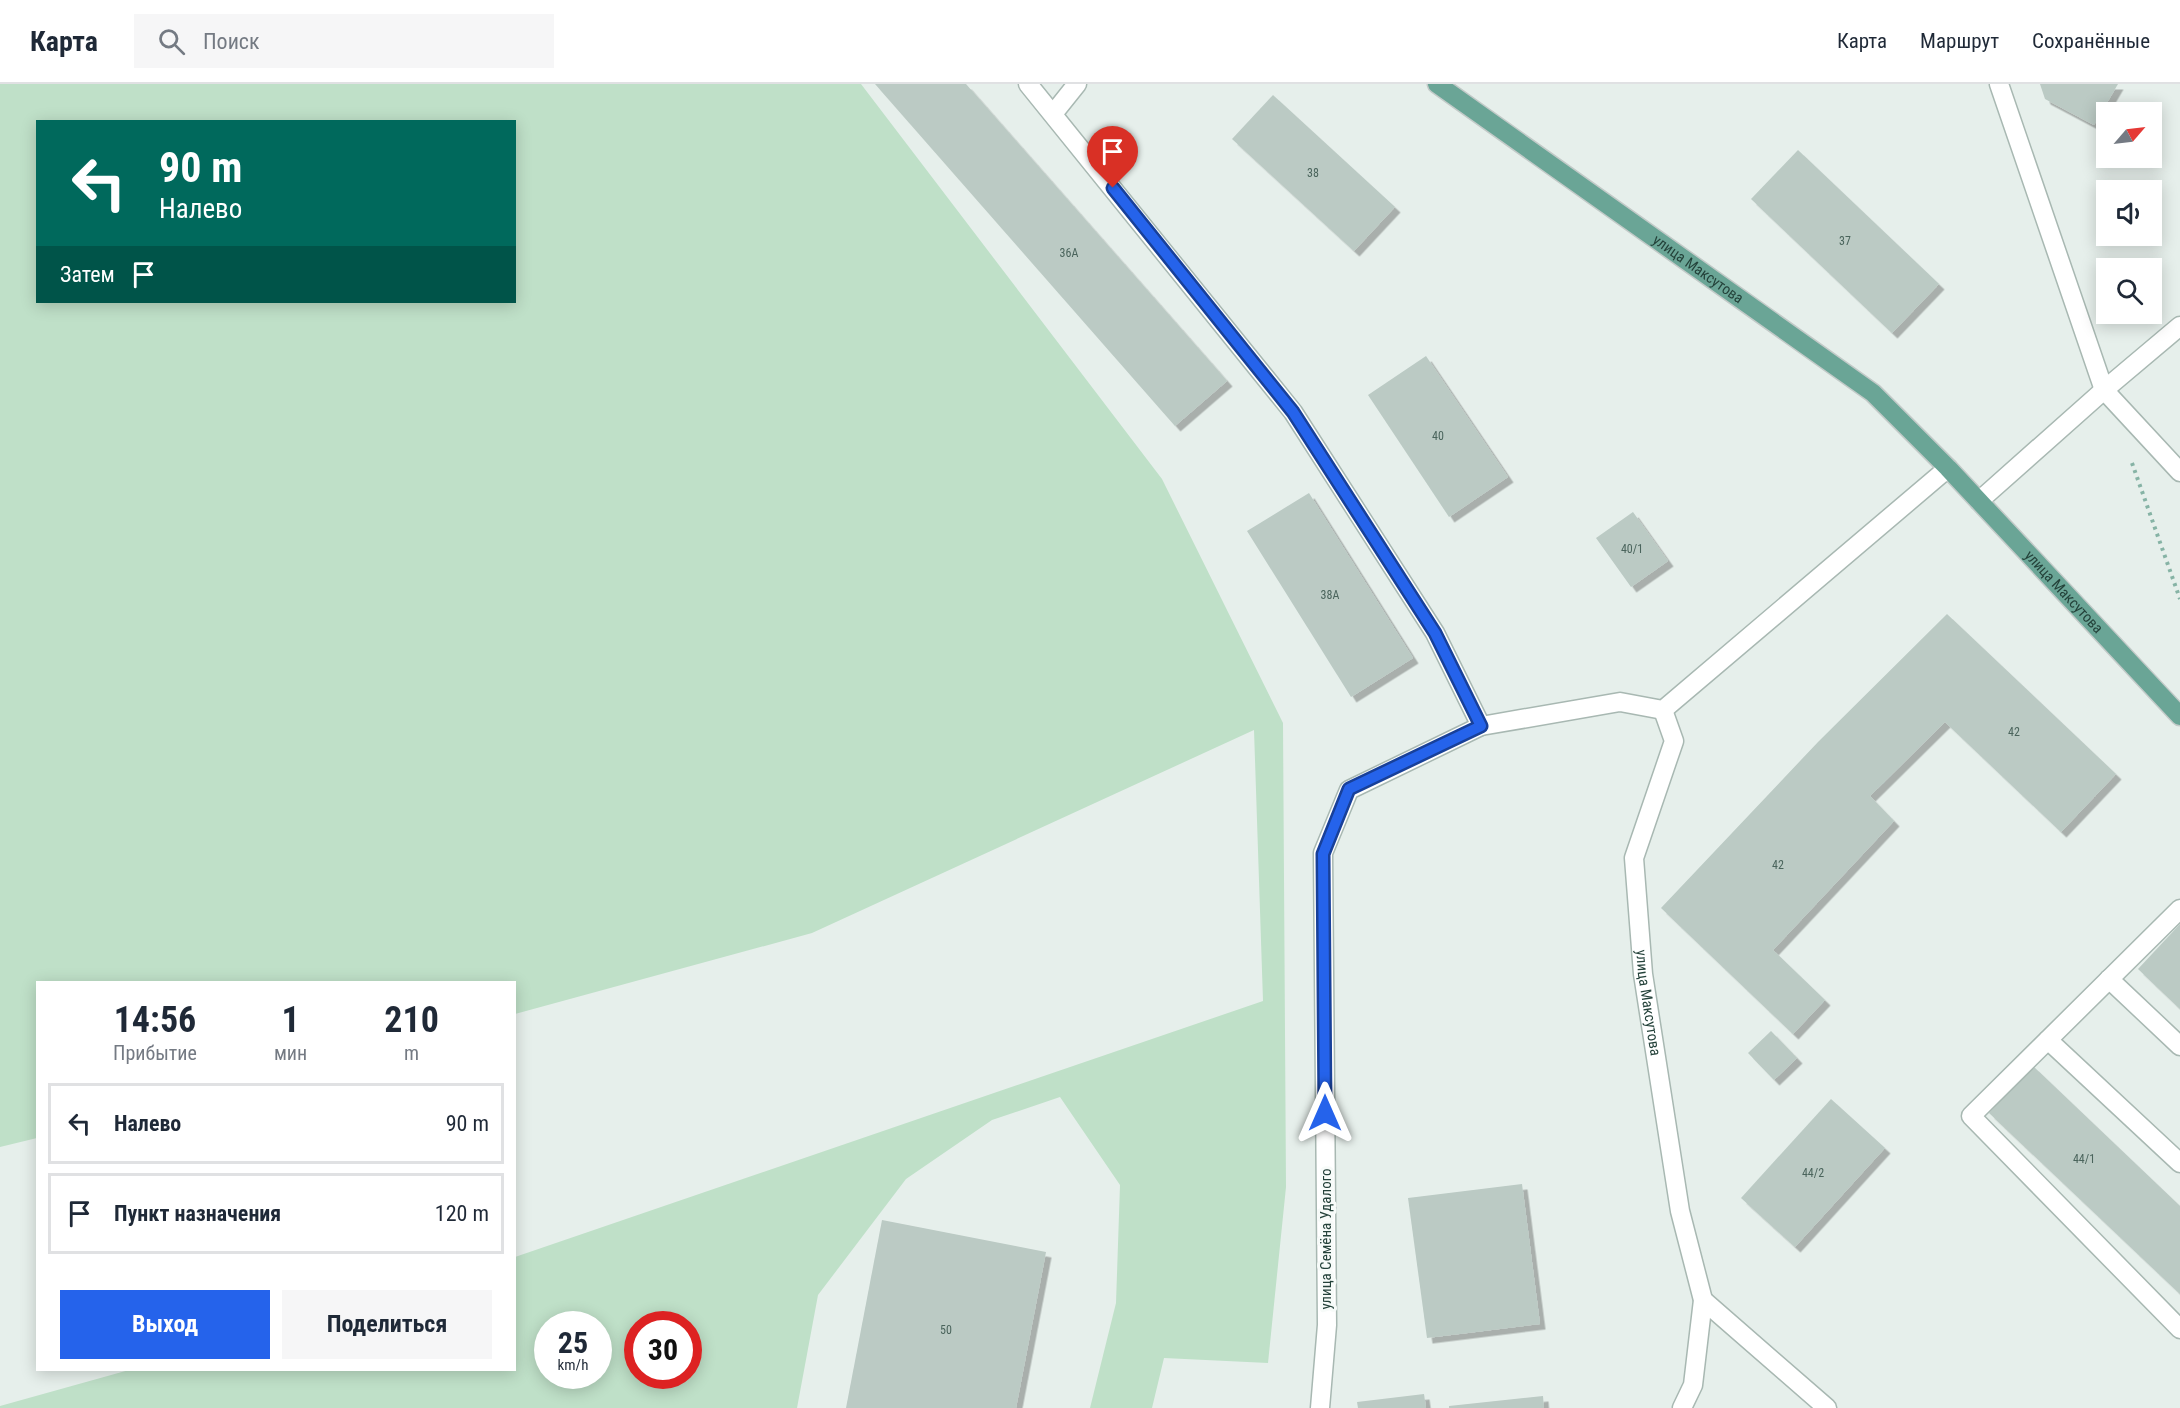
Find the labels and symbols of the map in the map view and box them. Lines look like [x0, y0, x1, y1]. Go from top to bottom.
north arrow [2096, 102, 2162, 168]
pin [1087, 126, 1138, 188]
house number: 38 [1307, 166, 1319, 180]
street label: улица Максутова [1649, 231, 1747, 307]
house number: 37 [1839, 234, 1851, 248]
house number: 36А [1060, 246, 1078, 260]
house number: 40 [1432, 429, 1444, 443]
house number: 40/1 [1621, 542, 1643, 556]
street label: улица Максутова [2021, 547, 2107, 637]
house number: 38А [1321, 588, 1339, 602]
house number: 42 [2008, 725, 2020, 739]
house number: 42 [1772, 858, 1784, 872]
street label: улица Максутова [1632, 949, 1665, 1057]
position arrow [1293, 1081, 1357, 1145]
house number: 44/1 [2073, 1152, 2095, 1166]
house number: 44/2 [1802, 1166, 1824, 1180]
street label: улица Семёна Удалого [1317, 1168, 1335, 1310]
speed limit sign: 30 [624, 1311, 702, 1389]
house number: 50 [940, 1323, 952, 1337]

